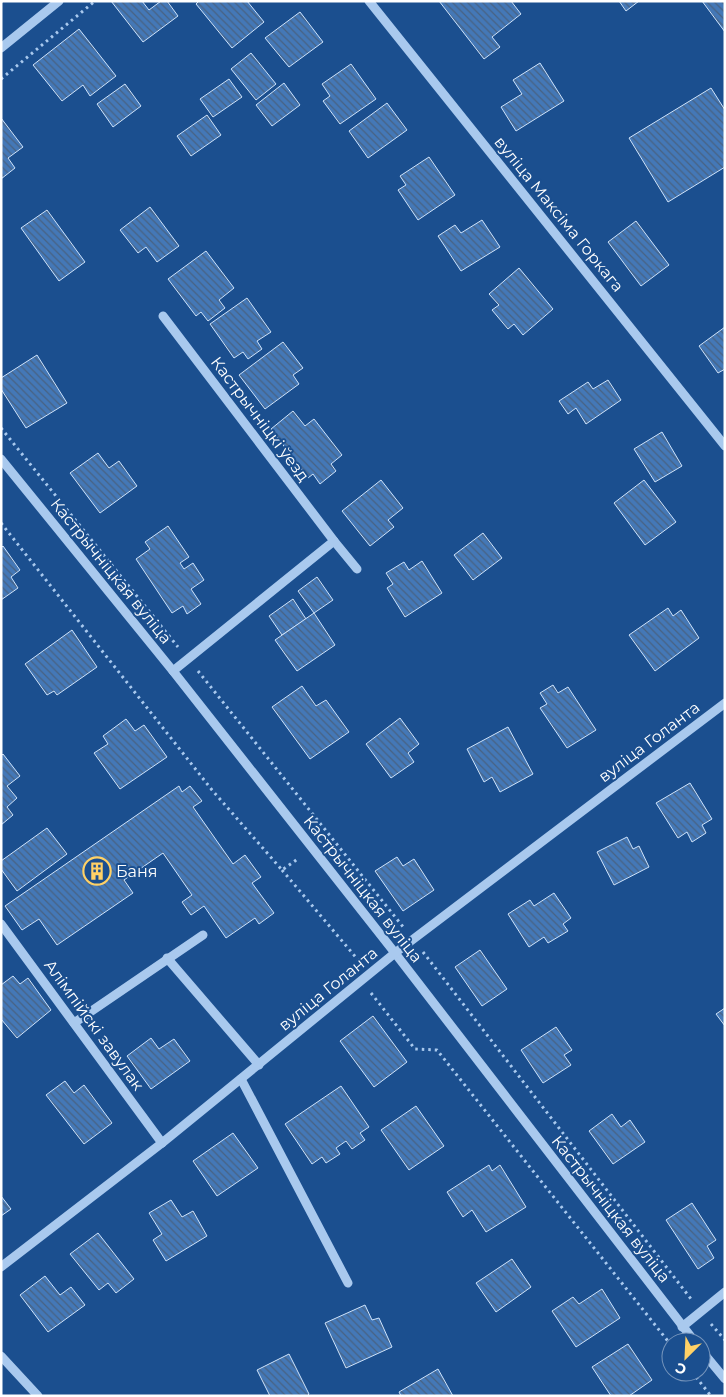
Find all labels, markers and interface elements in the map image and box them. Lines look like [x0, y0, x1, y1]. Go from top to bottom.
street label: вуліца Максіма Горкага [490, 133, 628, 295]
street label: Кастрычніцкі ўезд [207, 353, 313, 485]
street label: Кастрычніцкая вуліца [47, 495, 175, 647]
street label: вуліца Голанта [595, 698, 703, 786]
street label: Кастрычніцкая вуліца [300, 812, 426, 966]
building icon: Баня [82, 856, 112, 886]
place label: Баня [116, 862, 157, 881]
street label: вуліца Голанта [275, 943, 381, 1035]
street label: Алімпійскі завулак [40, 956, 148, 1095]
street label: Кастрычніцкая вуліца [548, 1132, 674, 1286]
north arrow [661, 1332, 711, 1382]
text: С [672, 1359, 689, 1379]

